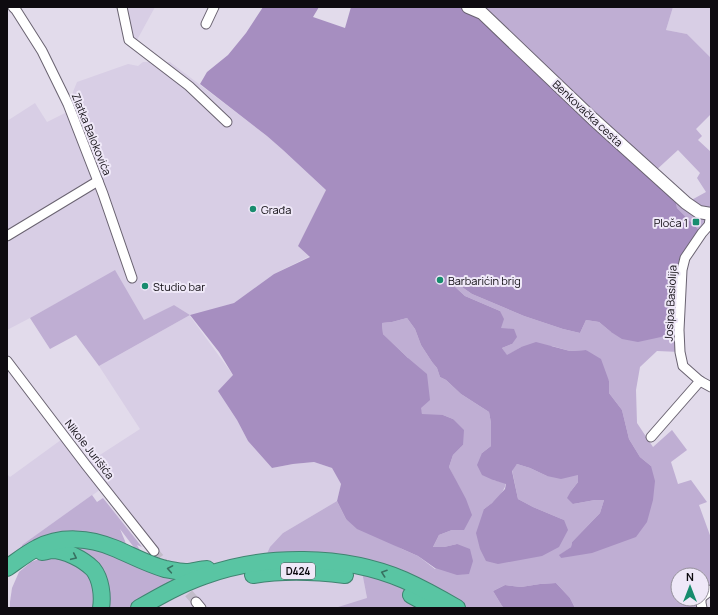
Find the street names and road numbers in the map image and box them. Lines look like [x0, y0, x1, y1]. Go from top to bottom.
street label: Benkovačka cesta [550, 76, 626, 150]
street label: Zlatka Balokovića [69, 91, 115, 177]
street label: Josipa Basiolija [661, 264, 679, 342]
street label: Nikole Jurišića [62, 416, 118, 482]
road number: D424 [281, 563, 315, 579]

